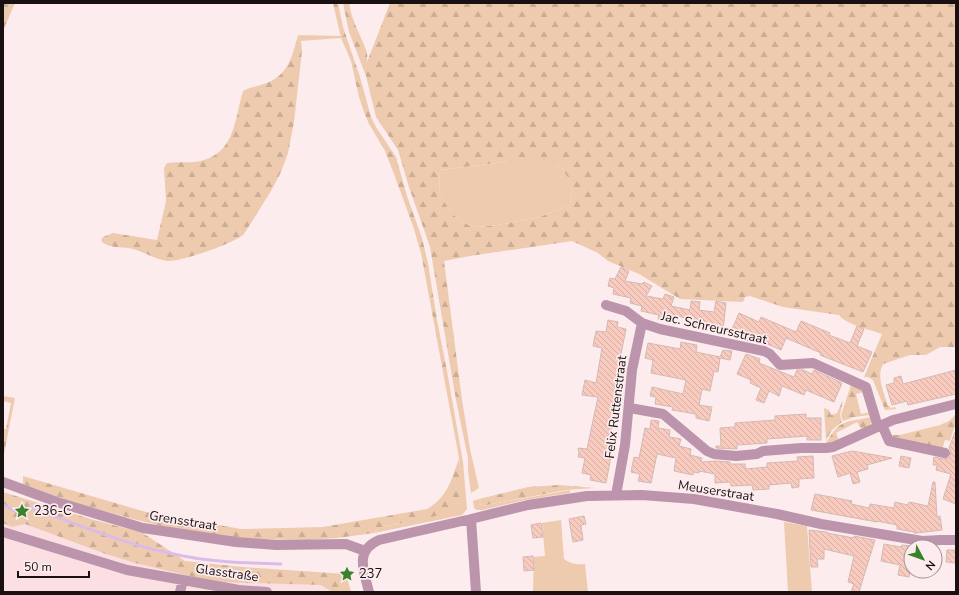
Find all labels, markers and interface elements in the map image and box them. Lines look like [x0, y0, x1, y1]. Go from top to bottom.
street label: Jac. Schreursstraat [658, 307, 769, 349]
street label: Felix Ruttenstraat [601, 354, 631, 460]
street label: Meuserstraat [677, 476, 756, 506]
place icon: 236-C [13, 502, 31, 520]
place label: 236-C [34, 502, 72, 520]
street label: Grensstraat [148, 507, 219, 535]
north arrow [903, 539, 943, 579]
scale bar [18, 553, 89, 579]
text: N [922, 557, 939, 573]
text: 50 m [24, 559, 52, 575]
street label: Glasstraße [194, 560, 260, 586]
place icon: 237 [338, 565, 356, 583]
place label: 237 [359, 565, 382, 583]

